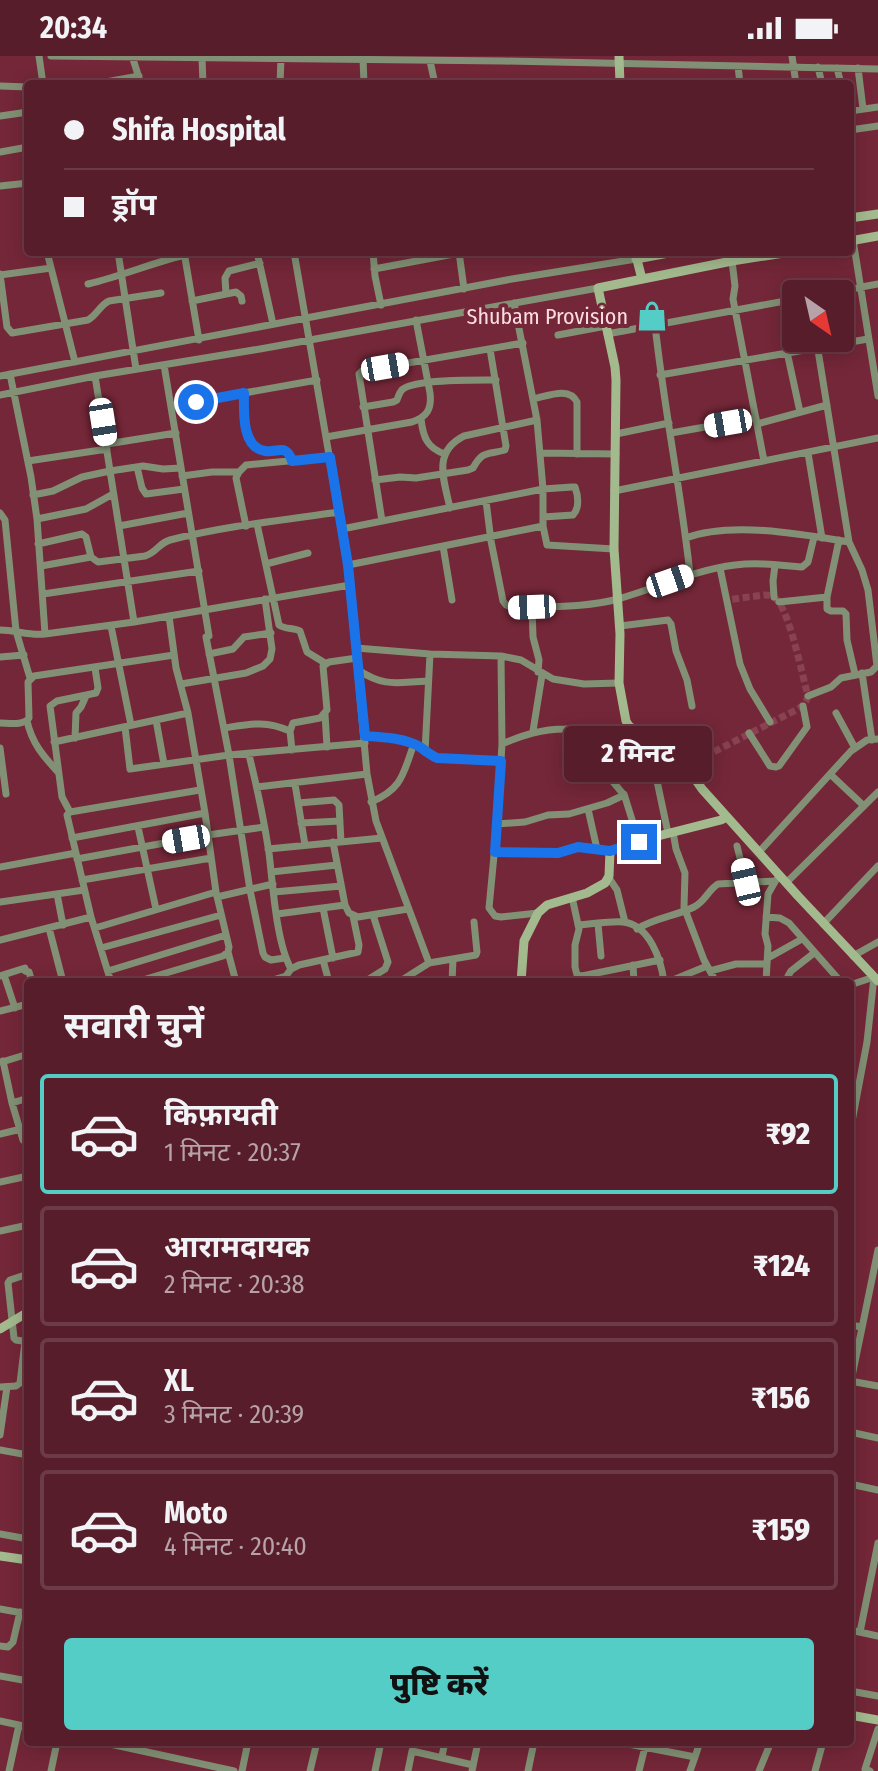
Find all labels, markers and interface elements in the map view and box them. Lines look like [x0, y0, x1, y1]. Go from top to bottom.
text: 20:34 [40, 10, 107, 46]
text: Shifa Hospital [112, 112, 286, 148]
text: ड्रॉप [112, 187, 156, 223]
north arrow [782, 280, 854, 352]
map controls [782, 280, 854, 352]
shop icon: Shubam Provision [635, 299, 669, 333]
place label: Shubam Provision [467, 303, 628, 330]
car [359, 351, 411, 383]
route start [178, 384, 214, 420]
car [87, 396, 119, 448]
car [702, 407, 754, 439]
car [643, 562, 697, 600]
car [508, 594, 556, 620]
callout: 2 मिनट [565, 726, 713, 782]
text: 2 मिनट [601, 738, 675, 769]
car [160, 823, 212, 855]
route end [621, 824, 657, 860]
car [729, 856, 763, 908]
text: सवारी चुनें [64, 1004, 204, 1048]
text: किफ़ायती [164, 1097, 278, 1133]
icon: car [68, 1098, 140, 1170]
text: ₹92 [766, 1116, 810, 1152]
text: 1 मिनट · 20:37 [164, 1137, 301, 1168]
text: आरामदायक [164, 1229, 310, 1265]
icon: car [68, 1230, 140, 1302]
text: ₹124 [753, 1248, 810, 1284]
text: 2 मिनट · 20:38 [164, 1269, 305, 1300]
icon: car [68, 1362, 140, 1434]
text: XL [164, 1363, 194, 1399]
text: ₹156 [751, 1380, 810, 1416]
text: 3 मिनट · 20:39 [164, 1399, 304, 1430]
icon: car [68, 1494, 140, 1566]
text: Moto [164, 1495, 228, 1531]
text: ₹159 [752, 1512, 810, 1548]
text: 4 मिनट · 20:40 [164, 1531, 307, 1562]
button: पुष्टि करें [64, 1638, 814, 1730]

